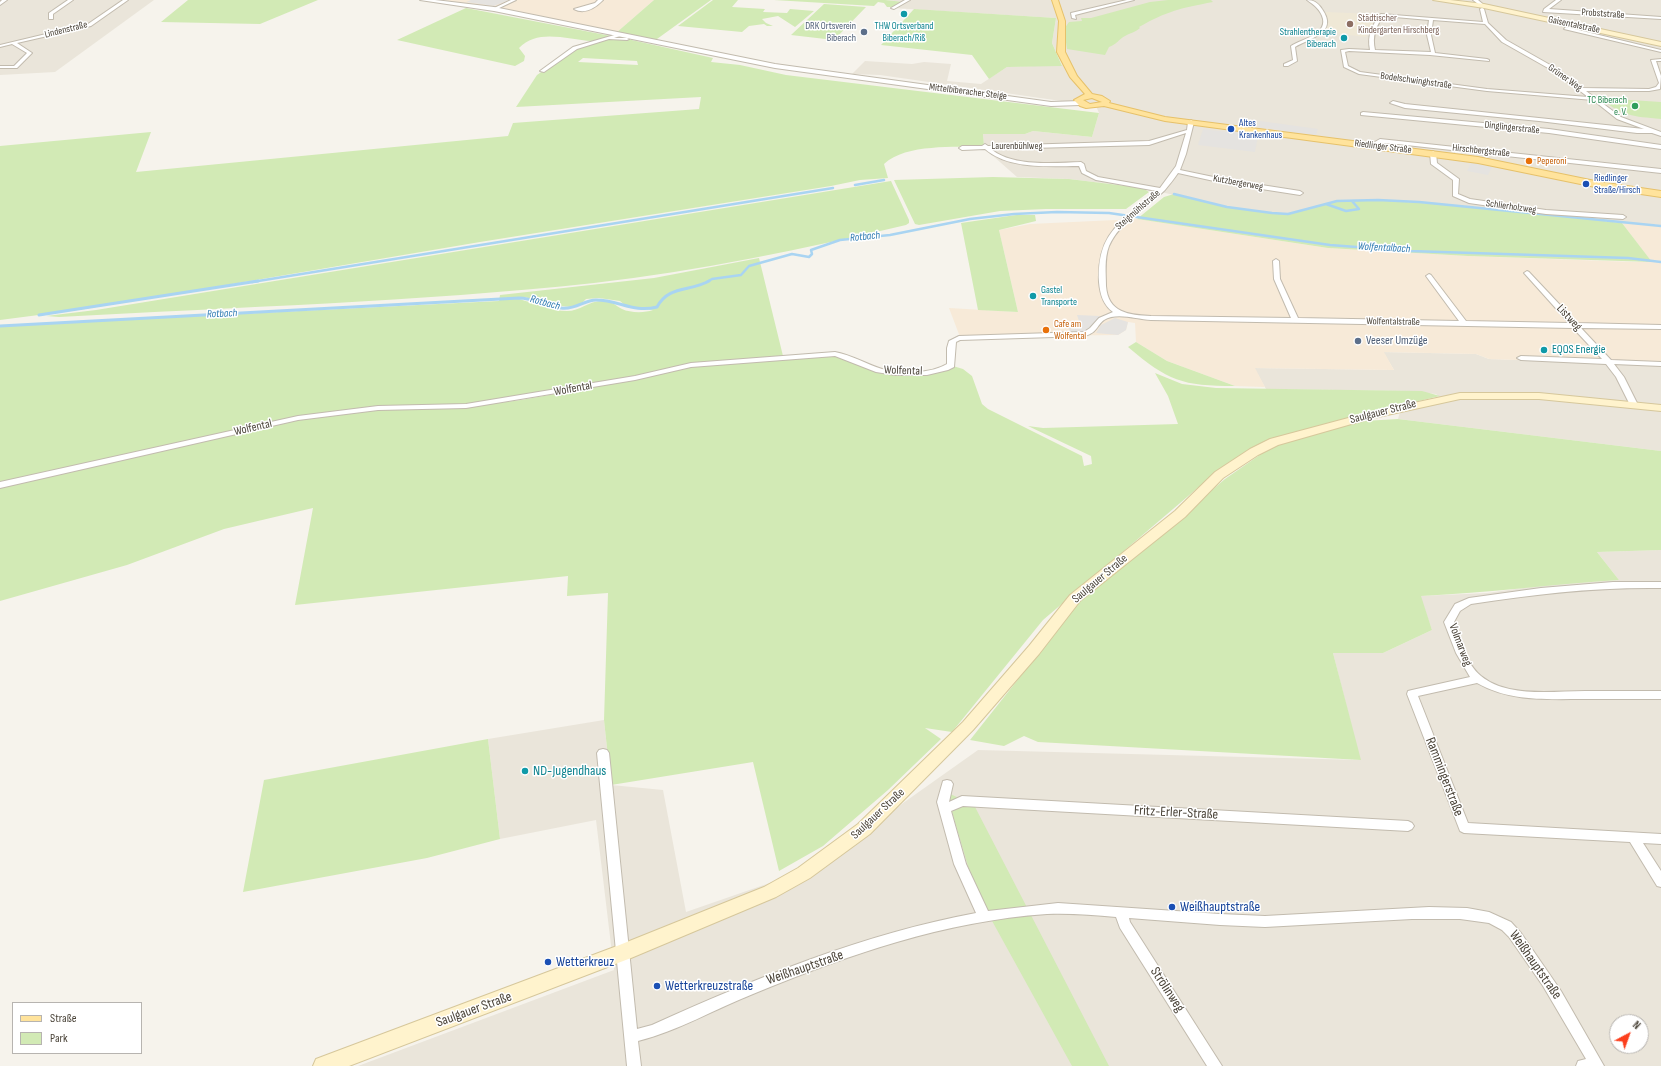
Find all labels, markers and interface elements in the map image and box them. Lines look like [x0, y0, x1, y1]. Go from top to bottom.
street label: Probststraße [1581, 7, 1625, 21]
marker: THW Ortsverband Biberach/Riß [899, 9, 909, 19]
place label: Städtischer Kindergarten Hirschberg [1358, 12, 1439, 36]
street label: Gaisentalstraße [1547, 14, 1601, 36]
street label: Lindenstraße [43, 19, 89, 41]
marker: Städtischer Kindergarten Hirschberg [1345, 19, 1355, 29]
place label: DRK Ortsverein Biberach [805, 20, 856, 44]
place label: THW Ortsverband Biberach/Riß [875, 20, 933, 44]
place label: Strahlentherapie Biberach [1280, 26, 1336, 50]
marker: DRK Ortsverein Biberach [859, 27, 869, 37]
marker: Strahlentherapie Biberach [1339, 33, 1349, 43]
street label: Grüner Weg [1546, 62, 1584, 94]
street label: Bodelschwinghstraße [1380, 70, 1452, 92]
street label: Mittelbiberacher Steige [928, 81, 1008, 103]
place label: TC Biberach e. V. [1587, 94, 1627, 118]
marker: TC Biberach e. V. [1630, 101, 1640, 111]
place label: Altes Krankenhaus [1239, 117, 1282, 140]
street label: Dinglingerstraße [1484, 119, 1540, 137]
marker: Altes Krankenhaus [1226, 124, 1236, 134]
street label: Riedlinger Straße [1354, 138, 1412, 156]
street label: Laurenbühlweg [992, 140, 1042, 152]
street label: Hirschbergstraße [1452, 142, 1510, 160]
place label: Peperoni [1537, 155, 1566, 167]
marker: Peperoni [1524, 156, 1534, 166]
place label: Riedlinger Straße/Hirsch [1594, 172, 1641, 196]
street label: Kutzbergerweg [1212, 173, 1264, 193]
marker: Riedlinger Straße/Hirsch [1581, 179, 1591, 189]
street label: Steigmühlstraße [1113, 187, 1163, 233]
street label: Schlierholzweg [1485, 198, 1537, 216]
water label: Rotbach [849, 229, 881, 245]
water label: Wolfentalbach [1357, 240, 1411, 256]
place label: Gastel Transporte [1041, 284, 1077, 308]
marker: Gastel Transporte [1028, 291, 1038, 301]
water label: Rotbach [529, 293, 561, 313]
street label: Listweg [1553, 302, 1585, 334]
water label: Rotbach [206, 307, 238, 321]
street label: Wolfentalstraße [1366, 316, 1420, 328]
place label: Cafe am Wolfental [1054, 318, 1086, 342]
marker: Cafe am Wolfental [1041, 325, 1051, 335]
place label: Veeser Umzüge [1366, 334, 1428, 348]
marker: Veeser Umzüge [1353, 336, 1363, 346]
place label: EQOS Energie [1552, 343, 1605, 357]
marker: EQOS Energie [1539, 345, 1549, 355]
street label: Wolfental [884, 363, 922, 379]
street label: Wolfental [553, 379, 593, 399]
street label: Saulgauer Straße [1348, 397, 1418, 427]
street label: Wolfental [233, 417, 273, 439]
street label: Saulgauer Straße [1069, 552, 1131, 606]
street label: Volmarweg [1445, 622, 1475, 668]
street label: Rammingerstraße [1421, 735, 1467, 819]
place label: ND-Jugendhaus [533, 763, 606, 779]
marker: ND-Jugendhaus [520, 766, 530, 776]
street label: Saulgauer Straße [848, 786, 908, 842]
street label: Fritz-Erler-Straße [1133, 802, 1219, 824]
place label: Weißhauptstraße [1180, 899, 1260, 915]
marker: Weißhauptstraße [1167, 902, 1177, 912]
street label: Weißhauptstraße [1505, 927, 1565, 1003]
street label: Weißhauptstraße [764, 947, 846, 989]
place label: Wetterkreuz [556, 954, 614, 970]
marker: Wetterkreuz [543, 957, 553, 967]
street label: Strölinweg [1146, 964, 1188, 1016]
place label: Wetterkreuzstraße [665, 978, 753, 994]
marker: Wetterkreuzstraße [652, 981, 662, 991]
street label: Saulgauer Straße [434, 989, 514, 1031]
legend [12, 1002, 142, 1054]
text: Straße [50, 1011, 77, 1026]
north arrow [1609, 1014, 1649, 1054]
text: N [1630, 1018, 1643, 1032]
text: Park [50, 1031, 68, 1046]

